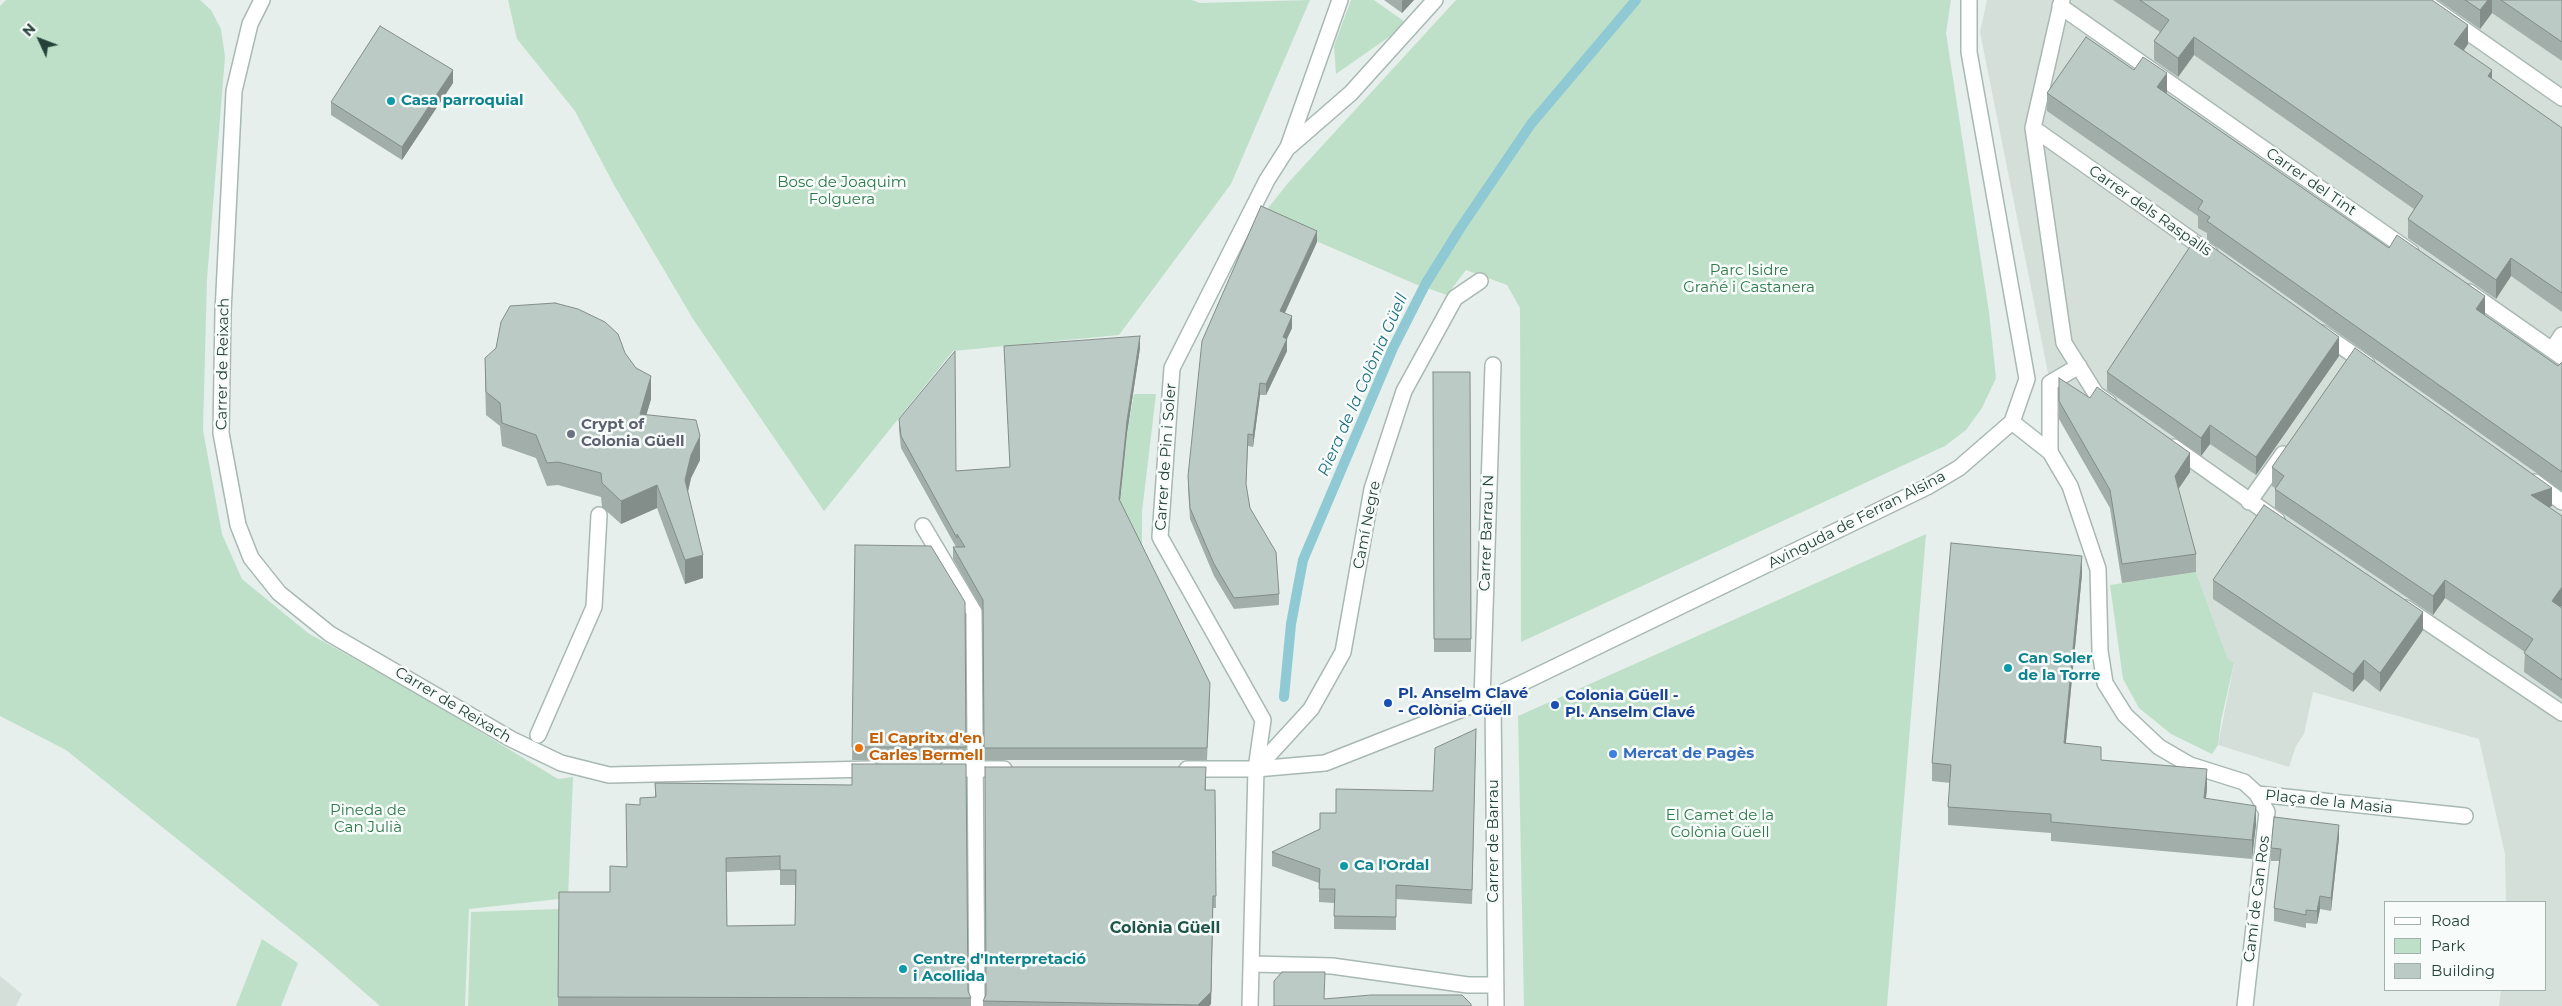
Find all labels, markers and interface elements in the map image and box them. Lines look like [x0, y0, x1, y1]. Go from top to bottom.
north arrow [15, 15, 65, 65]
text: N [19, 19, 39, 40]
place label: Casa parroquial [401, 92, 524, 110]
marker: Casa parroquial [385, 95, 397, 107]
street label: Carrer del Tint [2262, 144, 2360, 220]
street label: Carrer dels Raspalls [2085, 162, 2215, 260]
park label: Bosc de Joaquim Folguera [777, 174, 907, 209]
park label: Parc Isidre Grañé i Castanera [1683, 262, 1815, 297]
water label: Riera de la Colònia Güell [1314, 291, 1412, 479]
street label: Carrer de Reixach [213, 298, 233, 430]
street label: Carrer de Pin i Soler [1152, 383, 1180, 531]
place label: Crypt of Colonia Güell [581, 416, 684, 451]
marker: Crypt of Colonia Güell [565, 428, 577, 440]
street label: Avinguda de Ferran Alsina [1765, 467, 1949, 573]
street label: Carrer Barrau N [1476, 474, 1498, 592]
street label: Camí Negre [1350, 479, 1384, 571]
place label: Can Soler de la Torre [2018, 650, 2101, 685]
marker: Can Soler de la Torre [2002, 662, 2014, 674]
street label: Carrer de Reixach [392, 663, 514, 747]
place label: Pl. Anselm Clavé - Colònia Güell [1398, 685, 1528, 720]
place label: Colonia Güell - Pl. Anselm Clavé [1565, 687, 1695, 722]
marker: Pl. Anselm Clavé - Colònia Güell [1382, 697, 1394, 709]
marker: Colonia Güell - Pl. Anselm Clavé [1549, 699, 1561, 711]
place label: El Capritx d'en Carles Bermell [869, 730, 983, 765]
marker: El Capritx d'en Carles Bermell [853, 742, 865, 754]
place label: Mercat de Pagès [1623, 745, 1754, 763]
marker: Mercat de Pagès [1607, 748, 1619, 760]
street label: Carrer de Barrau [1485, 779, 1503, 903]
street label: Plaça de la Masia [2264, 786, 2394, 818]
park label: Pineda de Can Julià [330, 802, 406, 837]
park label: El Camet de la Colònia Güell [1666, 807, 1774, 842]
street label: Camí de Can Ros [2240, 835, 2274, 963]
place label: Ca l'Ordal [1354, 857, 1429, 875]
marker: Ca l'Ordal [1338, 860, 1350, 872]
legend [2384, 901, 2547, 991]
text: Road [2431, 911, 2470, 930]
district label: Colònia Güell [1110, 918, 1220, 938]
text: Park [2431, 936, 2465, 955]
place label: Centre d'Interpretació i Acollida [913, 951, 1086, 986]
text: Building [2431, 961, 2495, 980]
marker: Centre d'Interpretació i Acollida [897, 963, 909, 975]

